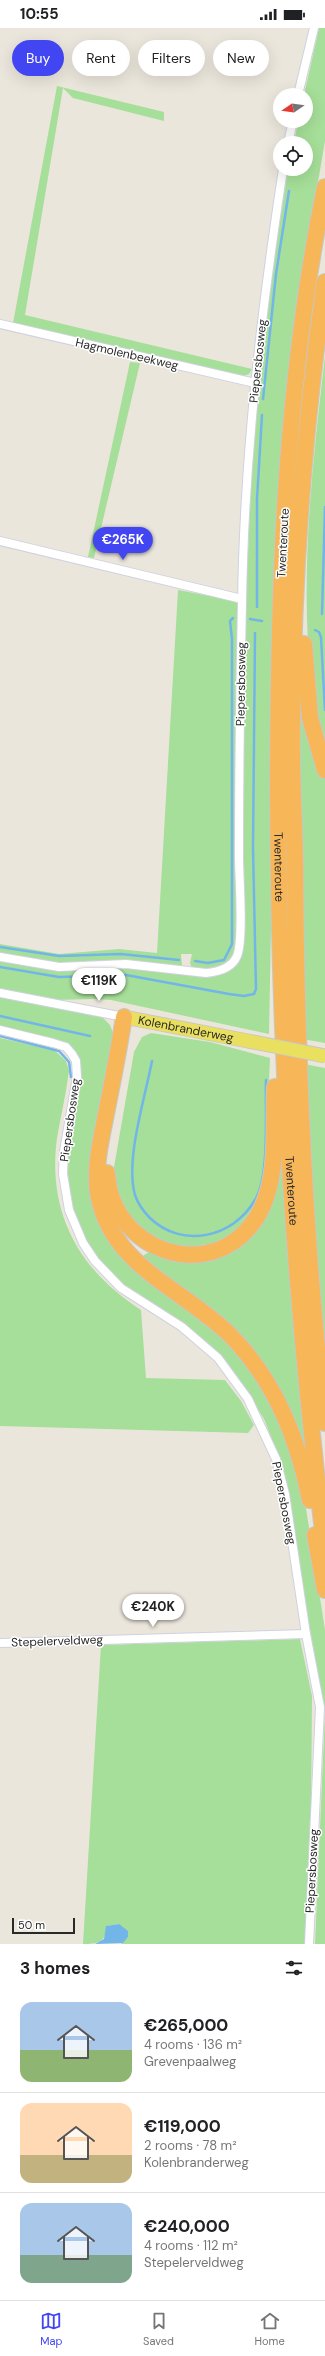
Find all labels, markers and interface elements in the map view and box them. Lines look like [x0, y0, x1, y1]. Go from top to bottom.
text: 10:55 [20, 4, 59, 24]
chip: Buy [12, 40, 64, 76]
chip: Rent [72, 40, 130, 76]
chip: Filters [138, 40, 205, 76]
chip: New [213, 40, 269, 76]
north arrow [273, 88, 313, 128]
map controls [273, 88, 313, 176]
button: locate [273, 136, 313, 176]
street label: Piepersbosweg [246, 318, 270, 404]
street label: Hagmolenbeekweg [74, 334, 180, 374]
street label: Twenteroute [273, 508, 293, 578]
pin: €265K [95, 527, 151, 561]
text: €265K [102, 531, 144, 548]
street label: Piepersbosweg [232, 641, 250, 726]
street label: Twenteroute [270, 832, 287, 902]
pin: €119K [71, 968, 127, 1002]
text: €119K [81, 972, 117, 989]
street label: Kolenbranderweg [137, 1012, 235, 1046]
street label: Piepersbosweg [56, 1077, 84, 1163]
street label: Twenteroute [281, 1156, 302, 1226]
street label: Piepersbosweg [268, 1460, 300, 1546]
pin: €240K [125, 1594, 181, 1628]
text: €240K [131, 1598, 175, 1615]
street label: Stepelerveldweg [11, 1631, 104, 1651]
street label: Piepersbosweg [302, 1828, 322, 1914]
scale bar [12, 1916, 75, 1935]
text: 50 m [18, 1918, 45, 1932]
text: 3 homes [20, 1957, 90, 1979]
icon: filters [283, 1957, 305, 1979]
text: €265,000 [144, 2014, 228, 2036]
icon: home [52, 2018, 100, 2066]
text: 4 rooms · 136 m² [144, 2036, 242, 2053]
text: Grevenpaalweg [144, 2053, 236, 2070]
text: €119,000 [144, 2115, 221, 2137]
icon: home [52, 2119, 100, 2167]
text: 2 rooms · 78 m² [144, 2137, 236, 2154]
text: Kolenbranderweg [144, 2154, 249, 2171]
text: €240,000 [144, 2215, 230, 2237]
icon: home [52, 2219, 100, 2267]
text: 4 rooms · 112 m² [144, 2237, 238, 2254]
text: Stepelerveldweg [144, 2254, 244, 2271]
tab: Map [40, 2310, 62, 2348]
tab: Saved [143, 2310, 174, 2348]
tab: Home [255, 2310, 285, 2348]

